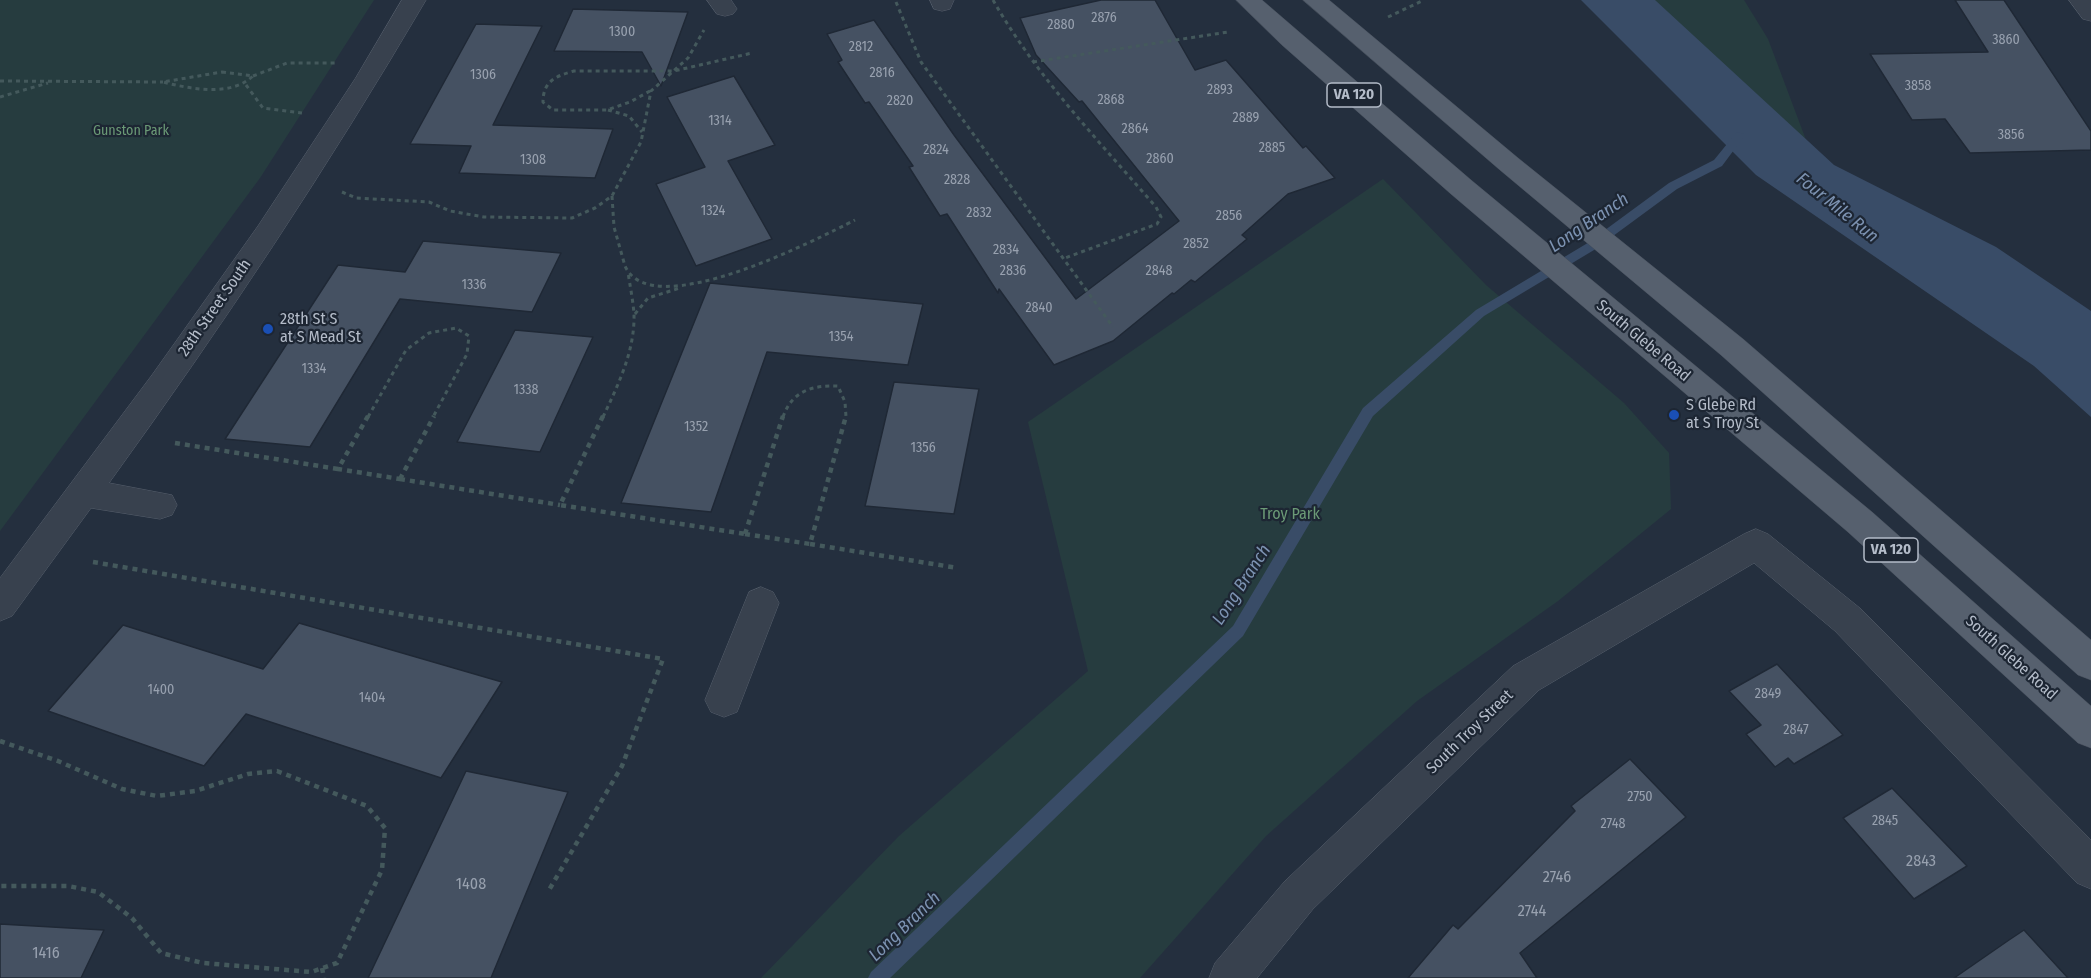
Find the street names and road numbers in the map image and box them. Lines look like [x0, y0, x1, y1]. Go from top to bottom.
road number: VA 120 [1327, 83, 1381, 107]
street label: 28th Street South [174, 256, 256, 360]
street label: South Glebe Road [1592, 296, 1694, 386]
road number: VA 120 [1864, 538, 1918, 562]
street label: South Glebe Road [1961, 612, 2061, 704]
street label: South Troy Street [1423, 686, 1517, 778]

